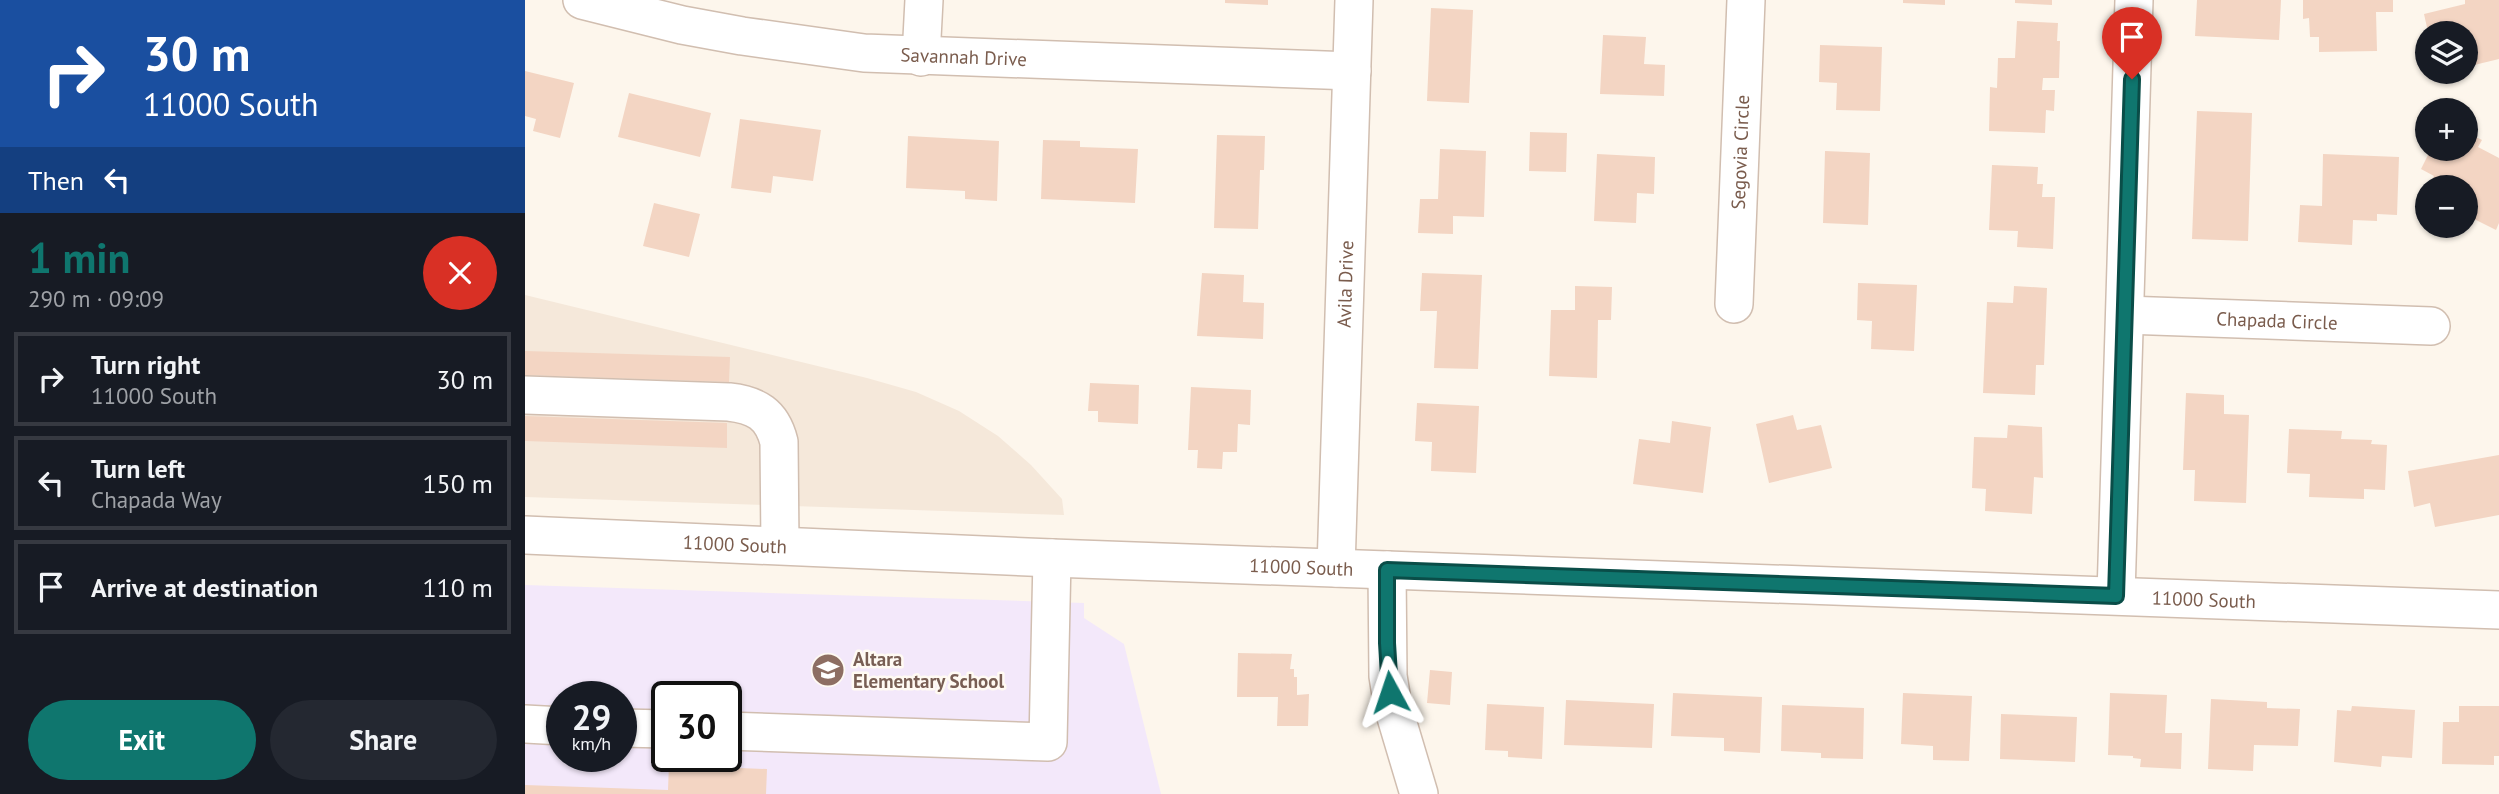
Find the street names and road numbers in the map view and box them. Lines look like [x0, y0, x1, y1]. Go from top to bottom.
street label: Savannah Drive [900, 42, 1027, 71]
street label: Segovia Circle [1726, 94, 1754, 210]
street label: Avila Drive [1332, 240, 1358, 328]
street label: Chapada Circle [2216, 306, 2338, 335]
street label: 11000 South [682, 530, 787, 558]
street label: 11000 South [1249, 553, 1354, 581]
street label: 11000 South [2151, 586, 2256, 613]

